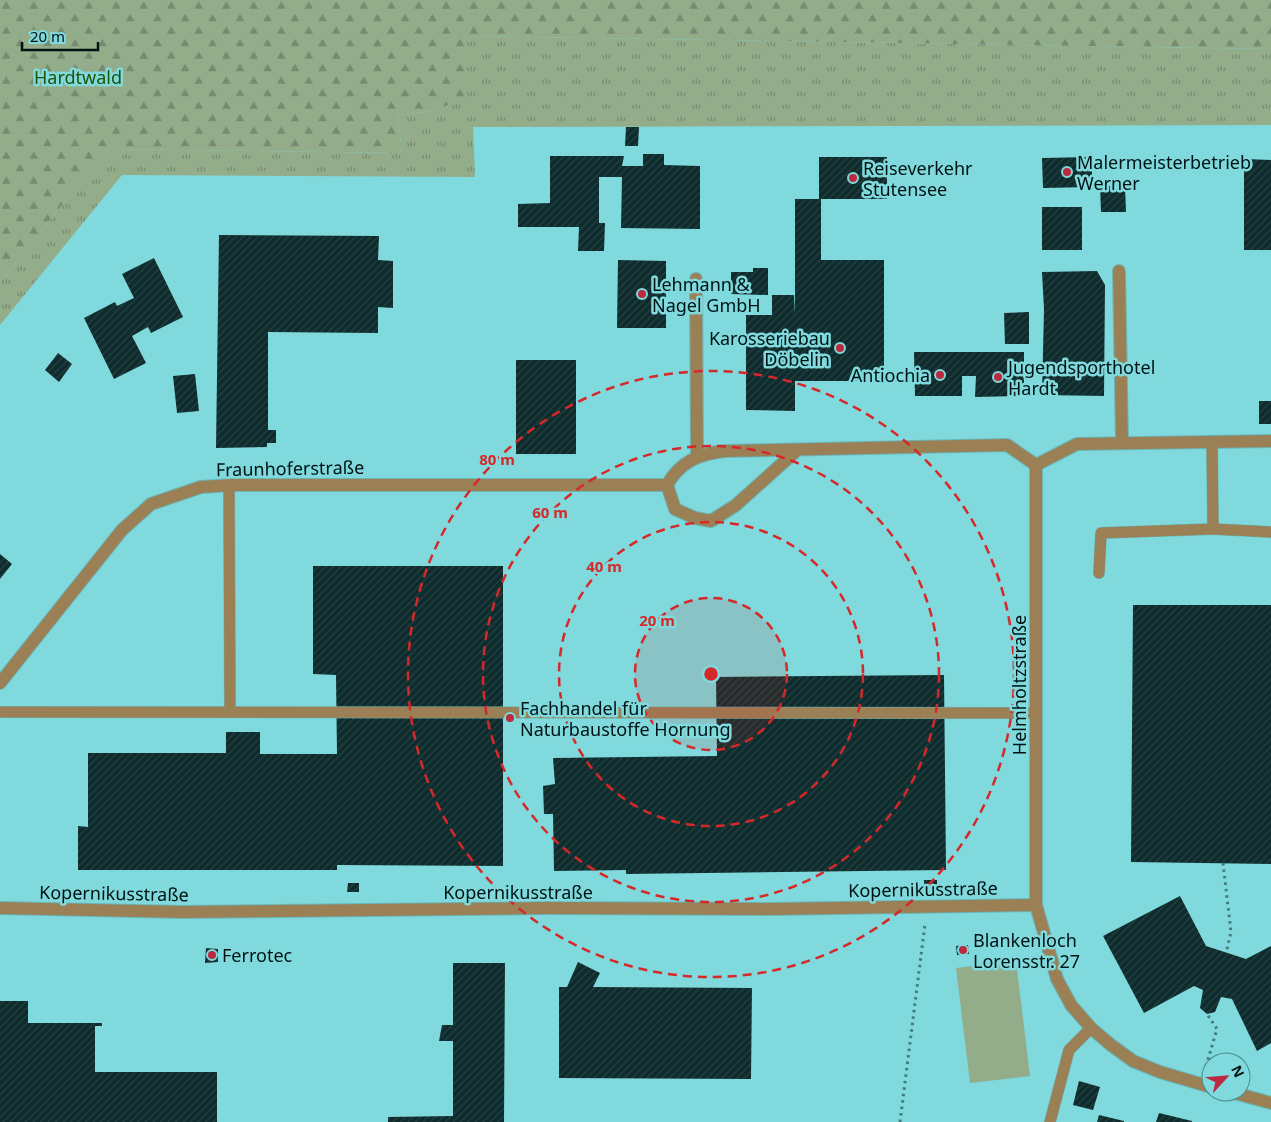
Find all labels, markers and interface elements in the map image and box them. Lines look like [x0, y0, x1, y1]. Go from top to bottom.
scale bar [22, 20, 99, 52]
text: 20 m [30, 26, 65, 46]
park label: Hardtwald [34, 65, 122, 89]
place label: Malermeisterbetrieb Werner [1077, 150, 1251, 195]
place label: Reiseverkehr Stutensee [863, 156, 973, 201]
marker: Malermeisterbetrieb Werner [1061, 166, 1073, 178]
marker: Reiseverkehr Stutensee [847, 172, 859, 184]
place label: Lehmann & Nagel GmbH [652, 272, 761, 317]
marker: Lehmann & Nagel GmbH [636, 288, 648, 300]
place label: Karosseriebau Döbelin [709, 326, 830, 371]
marker: Karosseriebau Döbelin [834, 342, 846, 354]
place label: Jugendsporthotel Hardt [1006, 355, 1155, 400]
place label: Antiochia [851, 363, 930, 387]
marker: Antiochia [934, 369, 946, 381]
marker: Jugendsporthotel Hardt [992, 371, 1004, 383]
text: 80 m [479, 449, 515, 469]
street label: Fraunhoferstraße [216, 455, 364, 481]
text: 60 m [532, 502, 568, 522]
text: 40 m [586, 556, 622, 576]
text: 20 m [639, 610, 675, 630]
street label: Helmholtzstraße [1007, 615, 1031, 755]
centre of rings [702, 665, 720, 683]
place label: Fachhandel für Naturbaustoffe Hornung [520, 696, 730, 741]
marker: Fachhandel für Naturbaustoffe Hornung [504, 712, 516, 724]
street label: Kopernikusstraße [848, 876, 998, 902]
street label: Kopernikusstraße [39, 880, 189, 906]
street label: Kopernikusstraße [443, 880, 593, 904]
place label: Blankenloch Lorensstr. 27 [973, 928, 1080, 973]
place label: Ferrotec [222, 943, 293, 967]
marker: Blankenloch Lorensstr. 27 [957, 944, 969, 956]
marker: Ferrotec [206, 949, 218, 961]
north arrow [1201, 1052, 1251, 1102]
text: N [1227, 1062, 1249, 1080]

